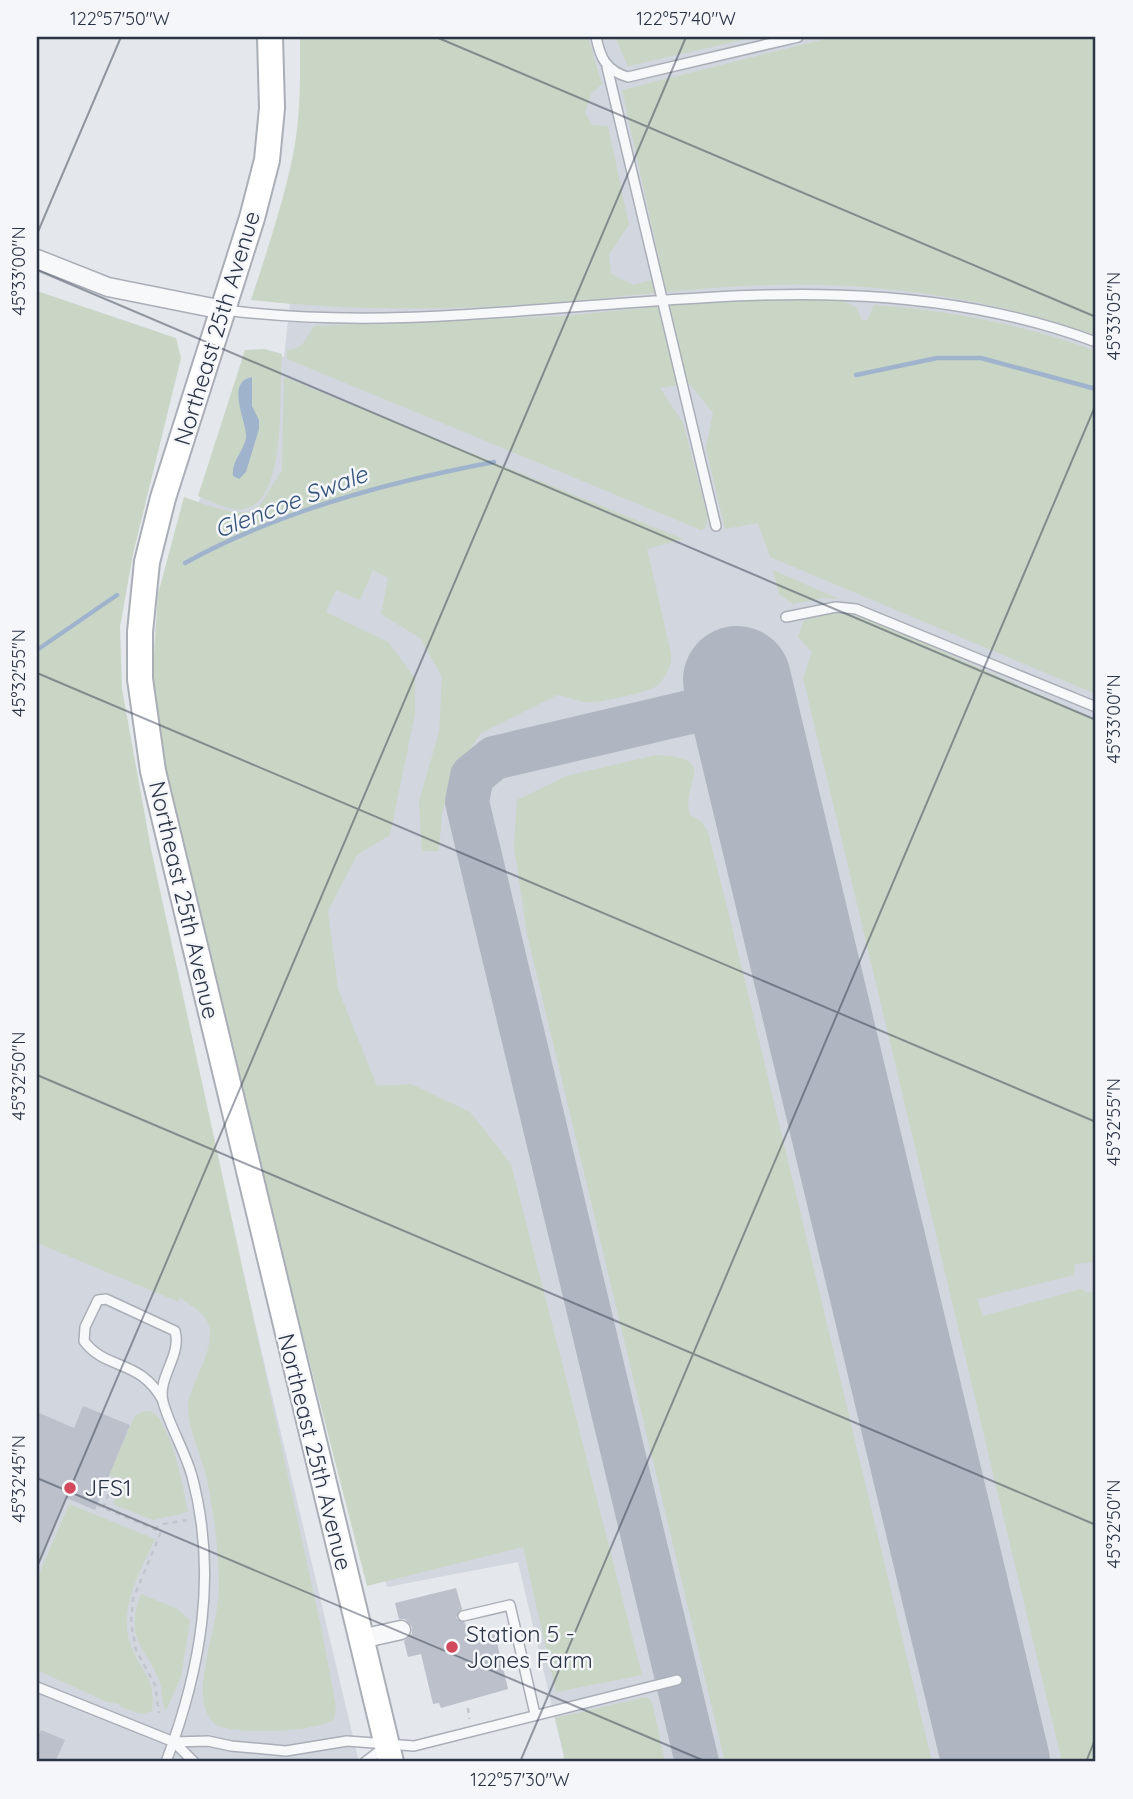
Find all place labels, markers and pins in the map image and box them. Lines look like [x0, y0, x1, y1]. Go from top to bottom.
place label: JFS1 [84, 1473, 132, 1502]
marker: JFS1 [62, 1480, 78, 1496]
place label: Station 5 - Jones Farm [466, 1619, 593, 1674]
marker: Station 5 - Jones Farm [444, 1639, 460, 1655]

